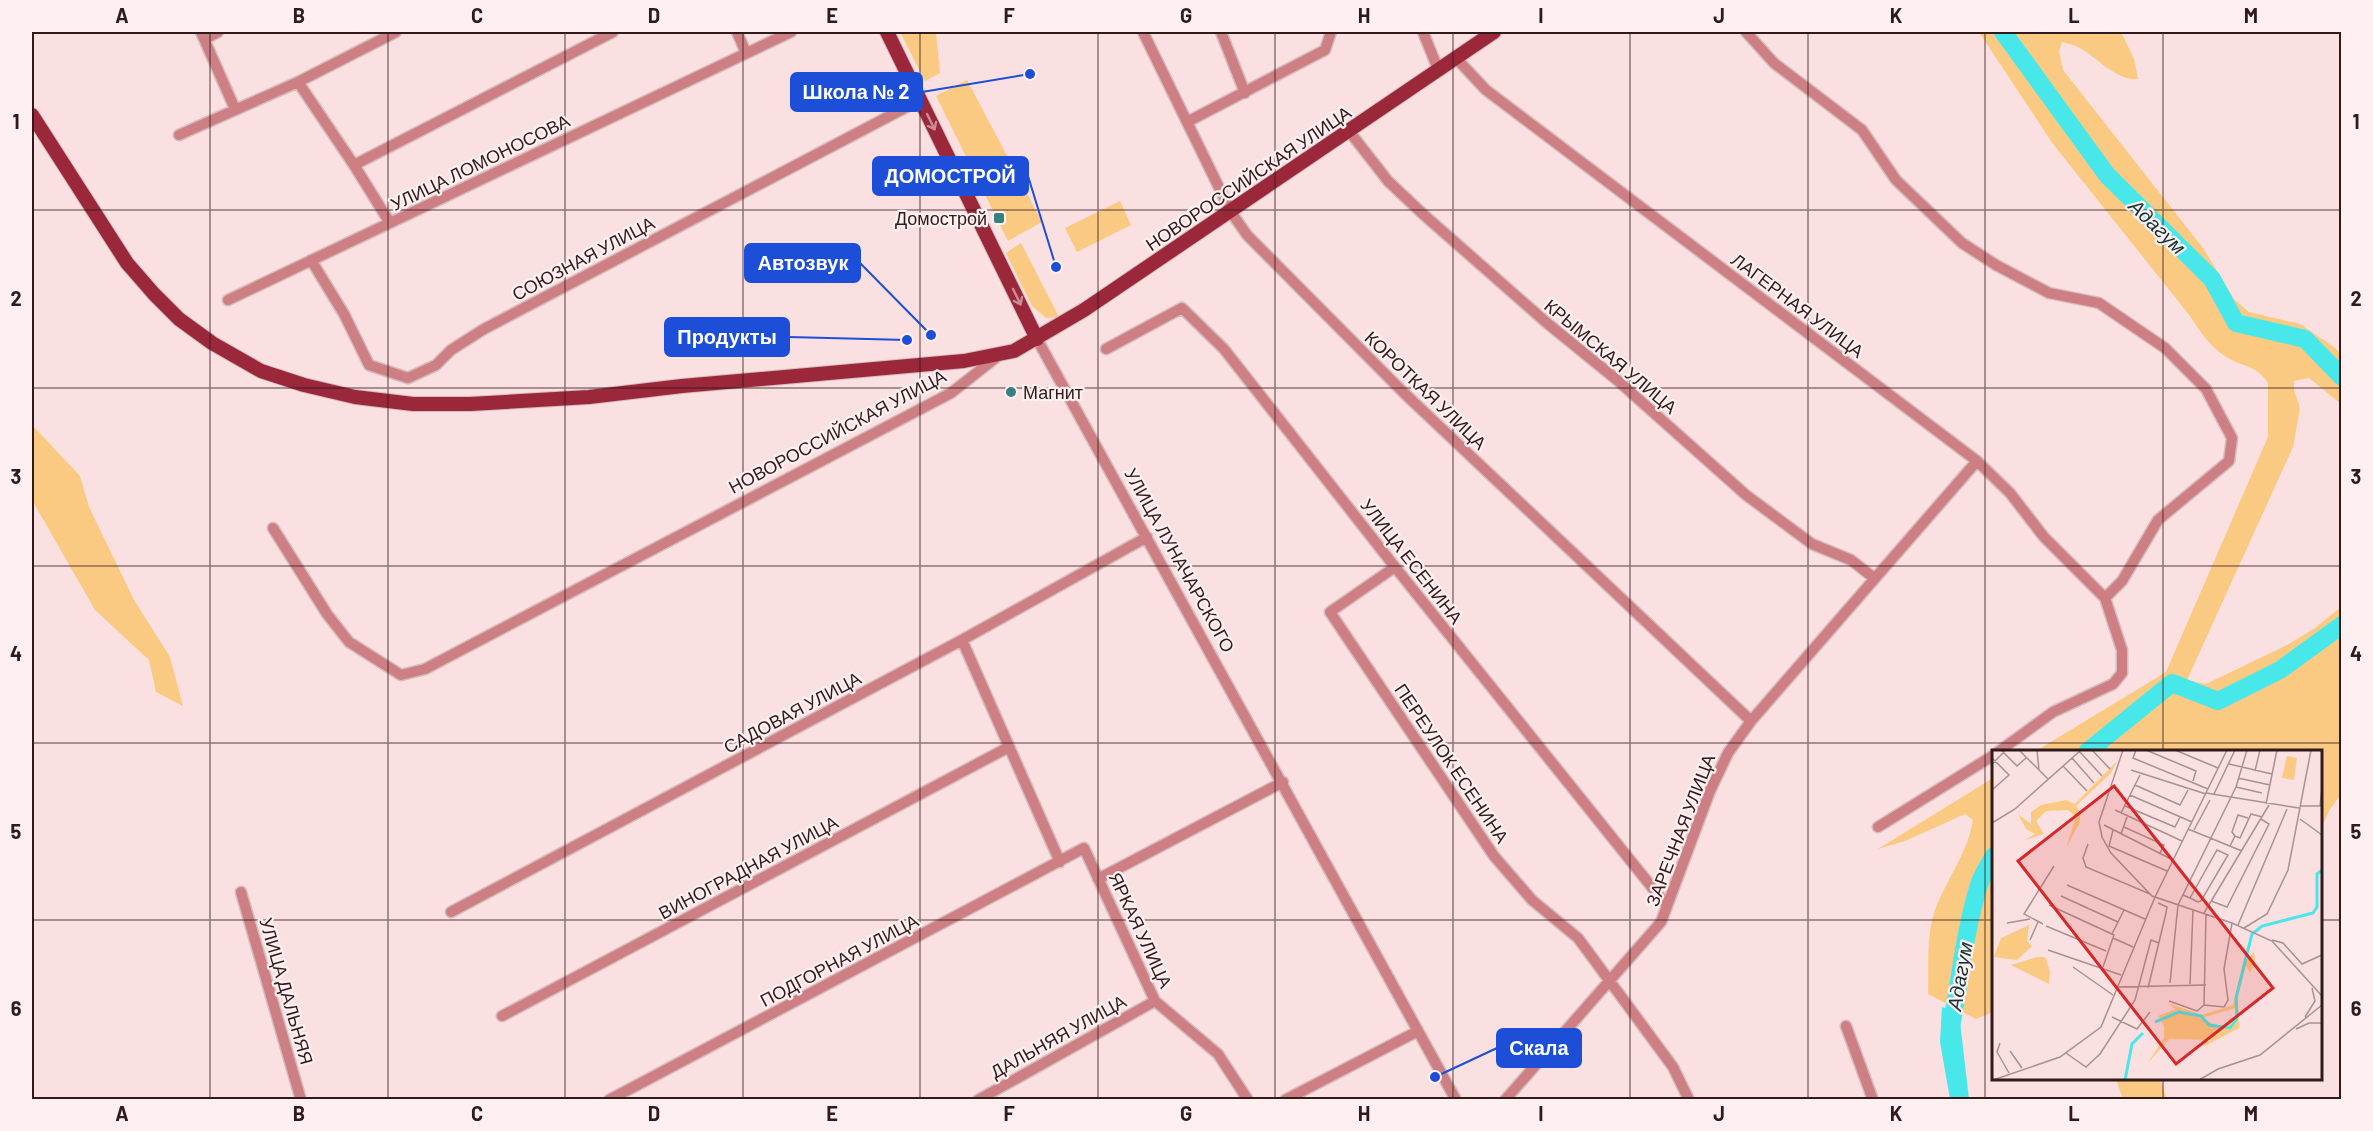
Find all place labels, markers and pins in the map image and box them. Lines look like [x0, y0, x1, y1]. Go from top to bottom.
callout: Школа № 2 [791, 73, 922, 111]
callout: ДОМОСТРОЙ [873, 157, 1028, 195]
place label: Домострой [895, 207, 987, 229]
marker: Домострой [992, 211, 1006, 225]
callout: Автозвук [745, 244, 860, 282]
callout: Продукты [665, 318, 789, 356]
place label: Магнит [1023, 381, 1083, 403]
marker: Магнит [1004, 385, 1018, 399]
callout: Скала [1497, 1029, 1581, 1067]

